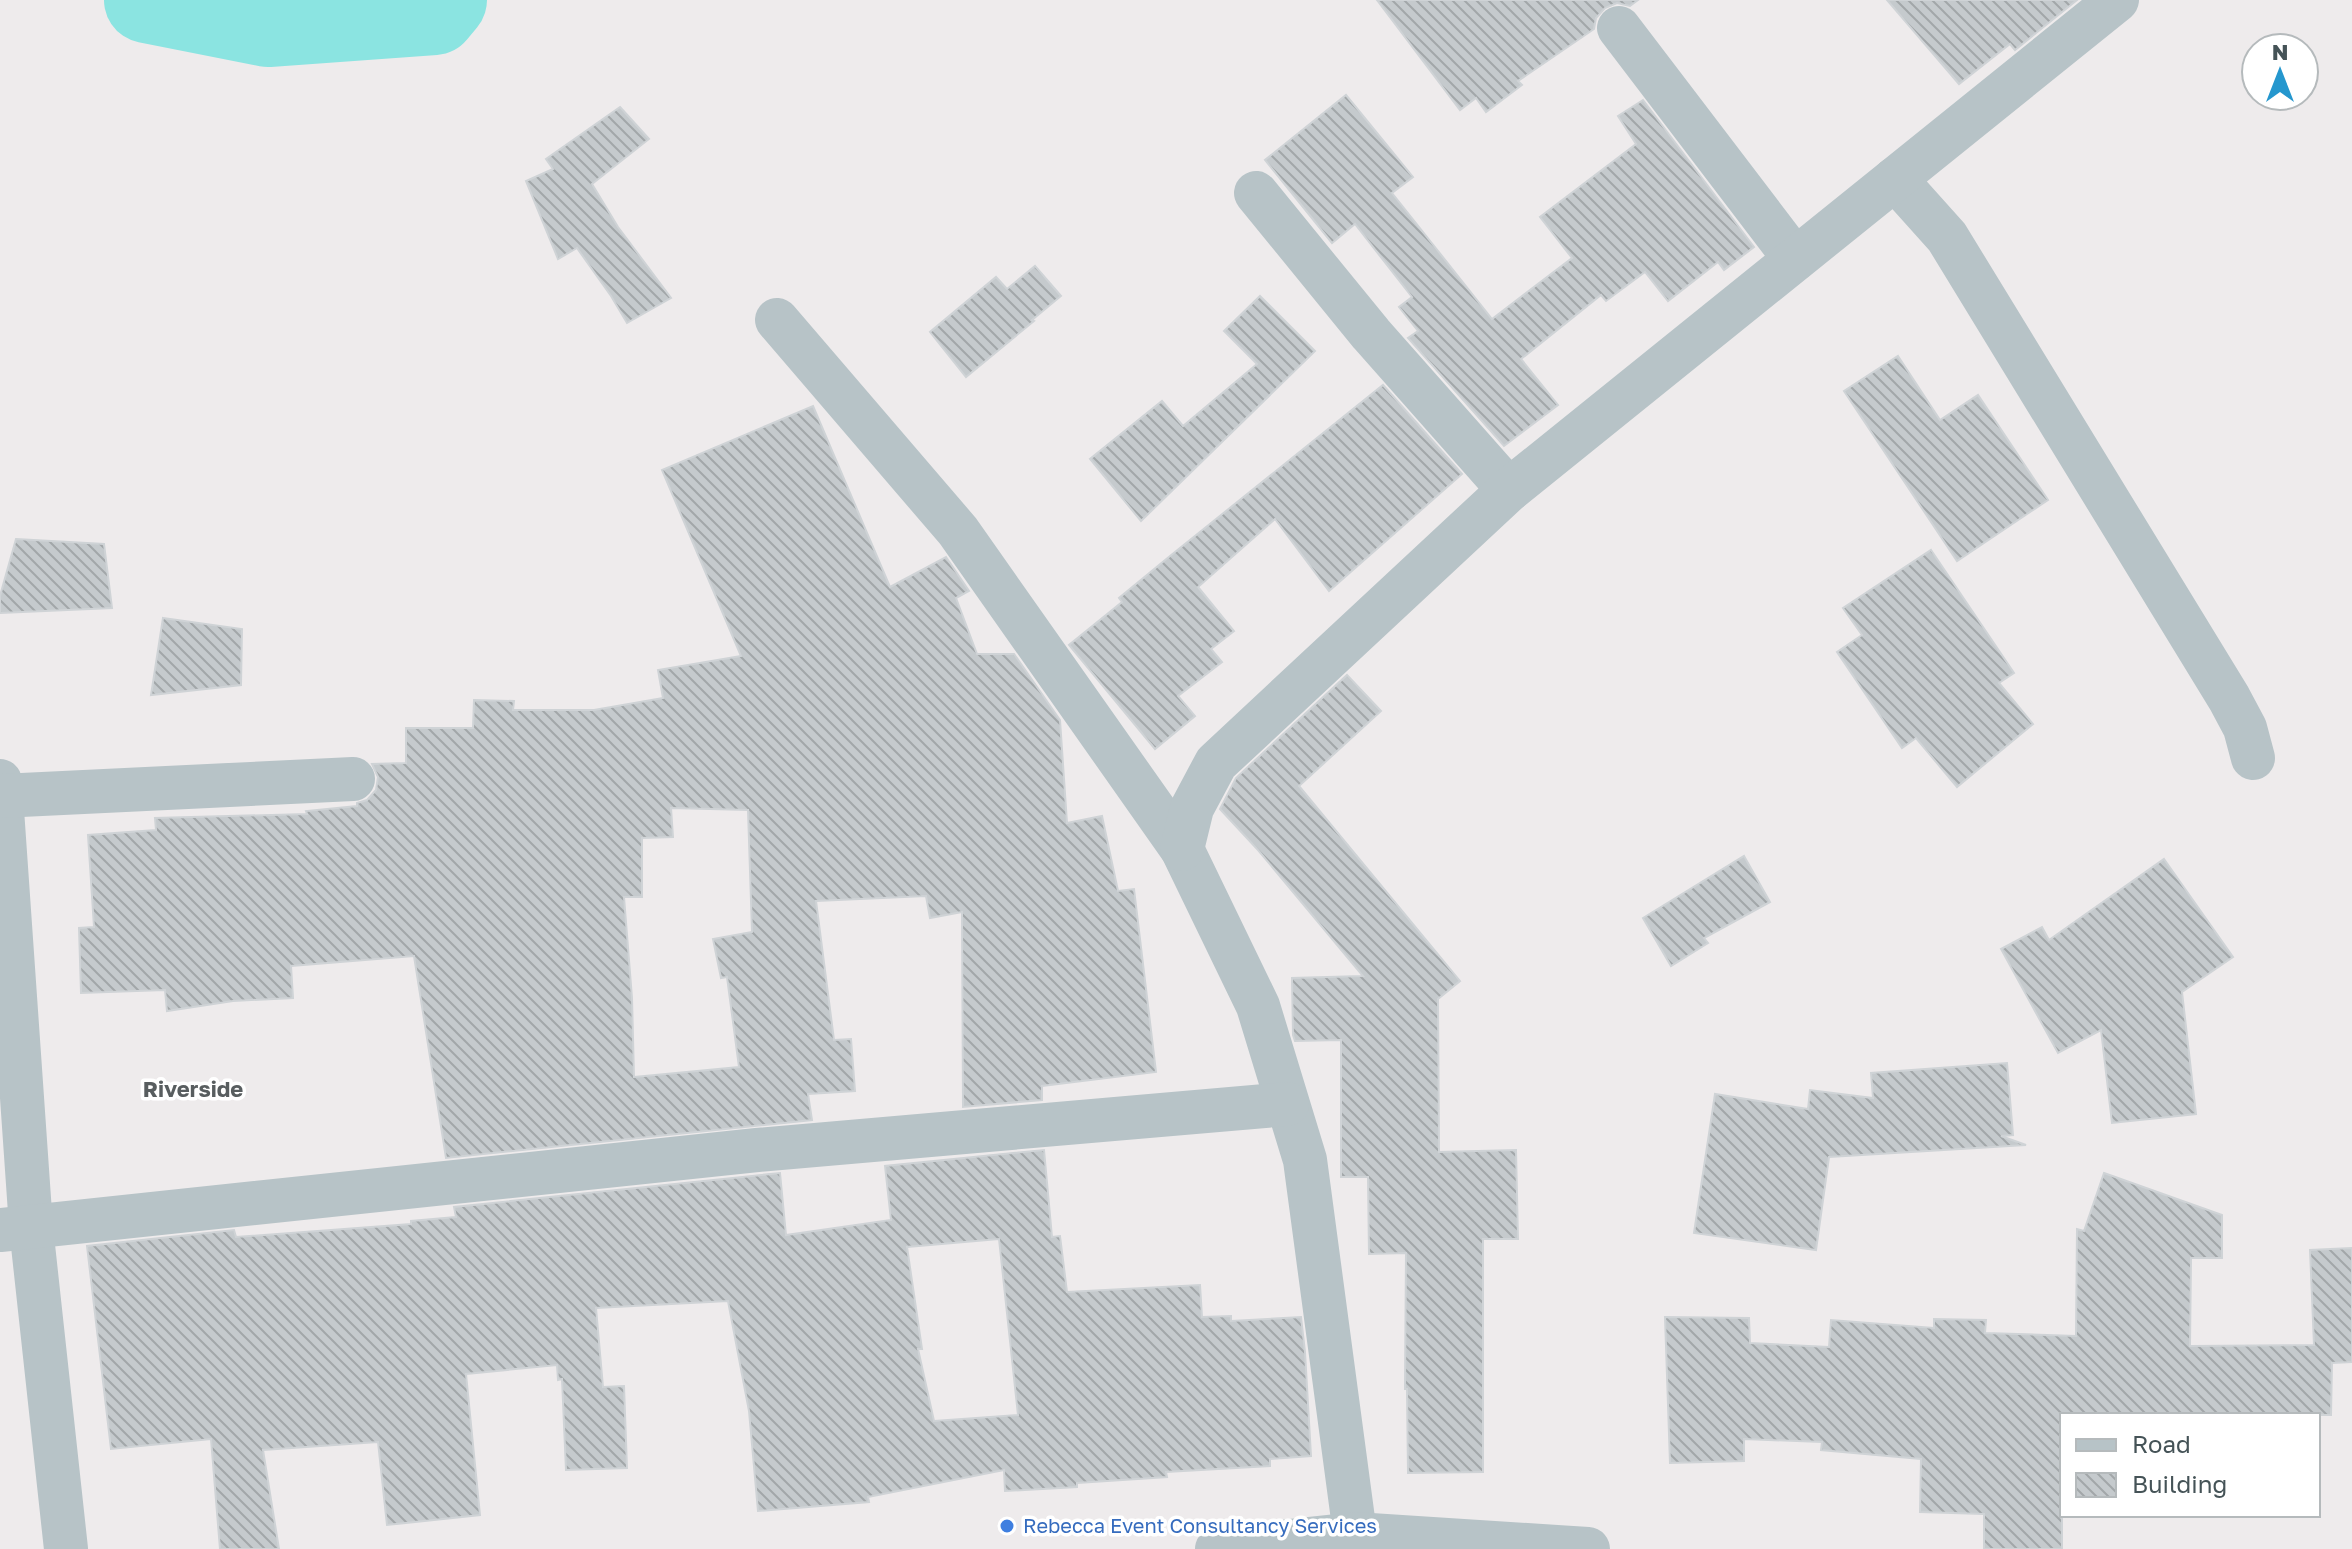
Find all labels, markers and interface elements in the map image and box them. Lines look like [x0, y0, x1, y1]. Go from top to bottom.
north arrow [2240, 32, 2320, 112]
text: N [2272, 38, 2288, 65]
district label: Riverside [143, 1075, 243, 1102]
legend [2060, 1413, 2320, 1517]
text: Road [2132, 1429, 2191, 1458]
text: Building [2132, 1469, 2227, 1498]
place label: Rebecca Event Consultancy Services [1023, 1513, 1377, 1537]
marker: Rebecca Event Consultancy Services [998, 1517, 1016, 1535]

